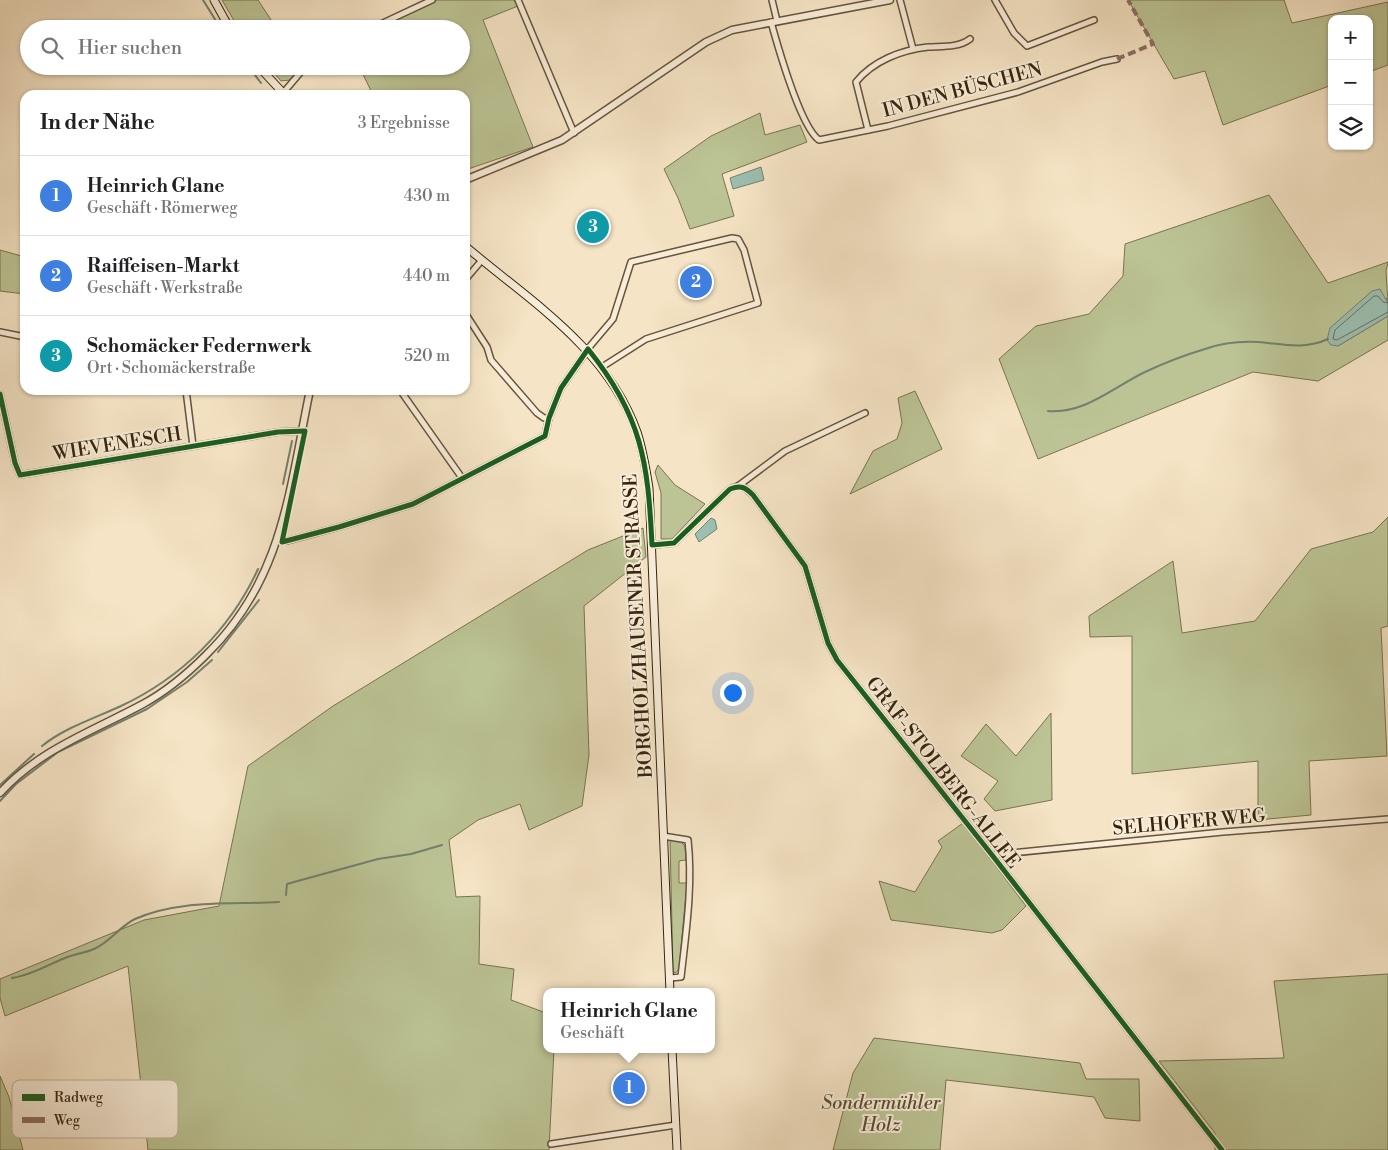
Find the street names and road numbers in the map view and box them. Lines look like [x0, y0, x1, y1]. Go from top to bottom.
street label: IN DEN BÜSCHEN [879, 56, 1045, 123]
street label: WIEVENESCH [50, 422, 183, 466]
street label: BORGHOLZHAUSENER STRASSE [618, 473, 658, 780]
street label: GRAF-STOLBERG-ALLEE [861, 672, 1026, 873]
street label: SELHOFER WEG [1111, 803, 1267, 841]

